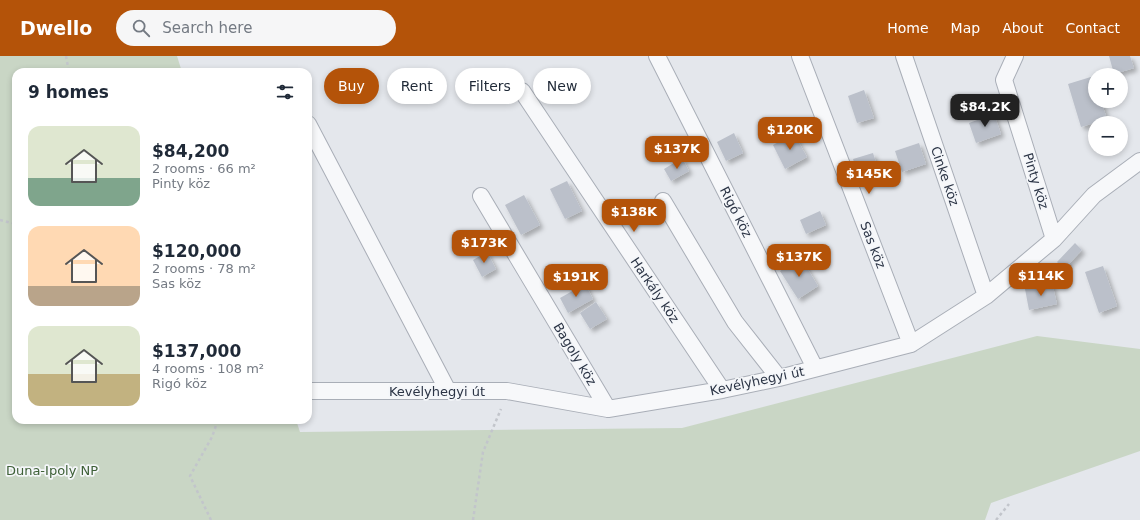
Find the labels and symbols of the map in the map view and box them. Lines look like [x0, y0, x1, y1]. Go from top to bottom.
pin: $84.2K [952, 94, 1018, 128]
pin: $120K [762, 117, 818, 151]
pin: $137K [649, 136, 705, 170]
street label: Cinke köz [928, 144, 962, 208]
street label: Pinty köz [1020, 151, 1052, 211]
pin: $145K [841, 161, 897, 195]
street label: Rigó köz [717, 184, 755, 240]
pin: $138K [606, 199, 662, 233]
street label: Sas köz [857, 219, 889, 271]
pin: $173K [456, 230, 512, 264]
pin: $137K [771, 244, 827, 278]
street label: Harkály köz [628, 254, 682, 326]
pin: $114K [1013, 263, 1069, 297]
pin: $191K [548, 264, 604, 298]
street label: Bagoly köz [550, 320, 600, 388]
street label: Kevélyhegyi út [708, 364, 806, 398]
street label: Kevélyhegyi út [389, 384, 485, 399]
park label: Duna-Ipoly NP [6, 463, 98, 478]

